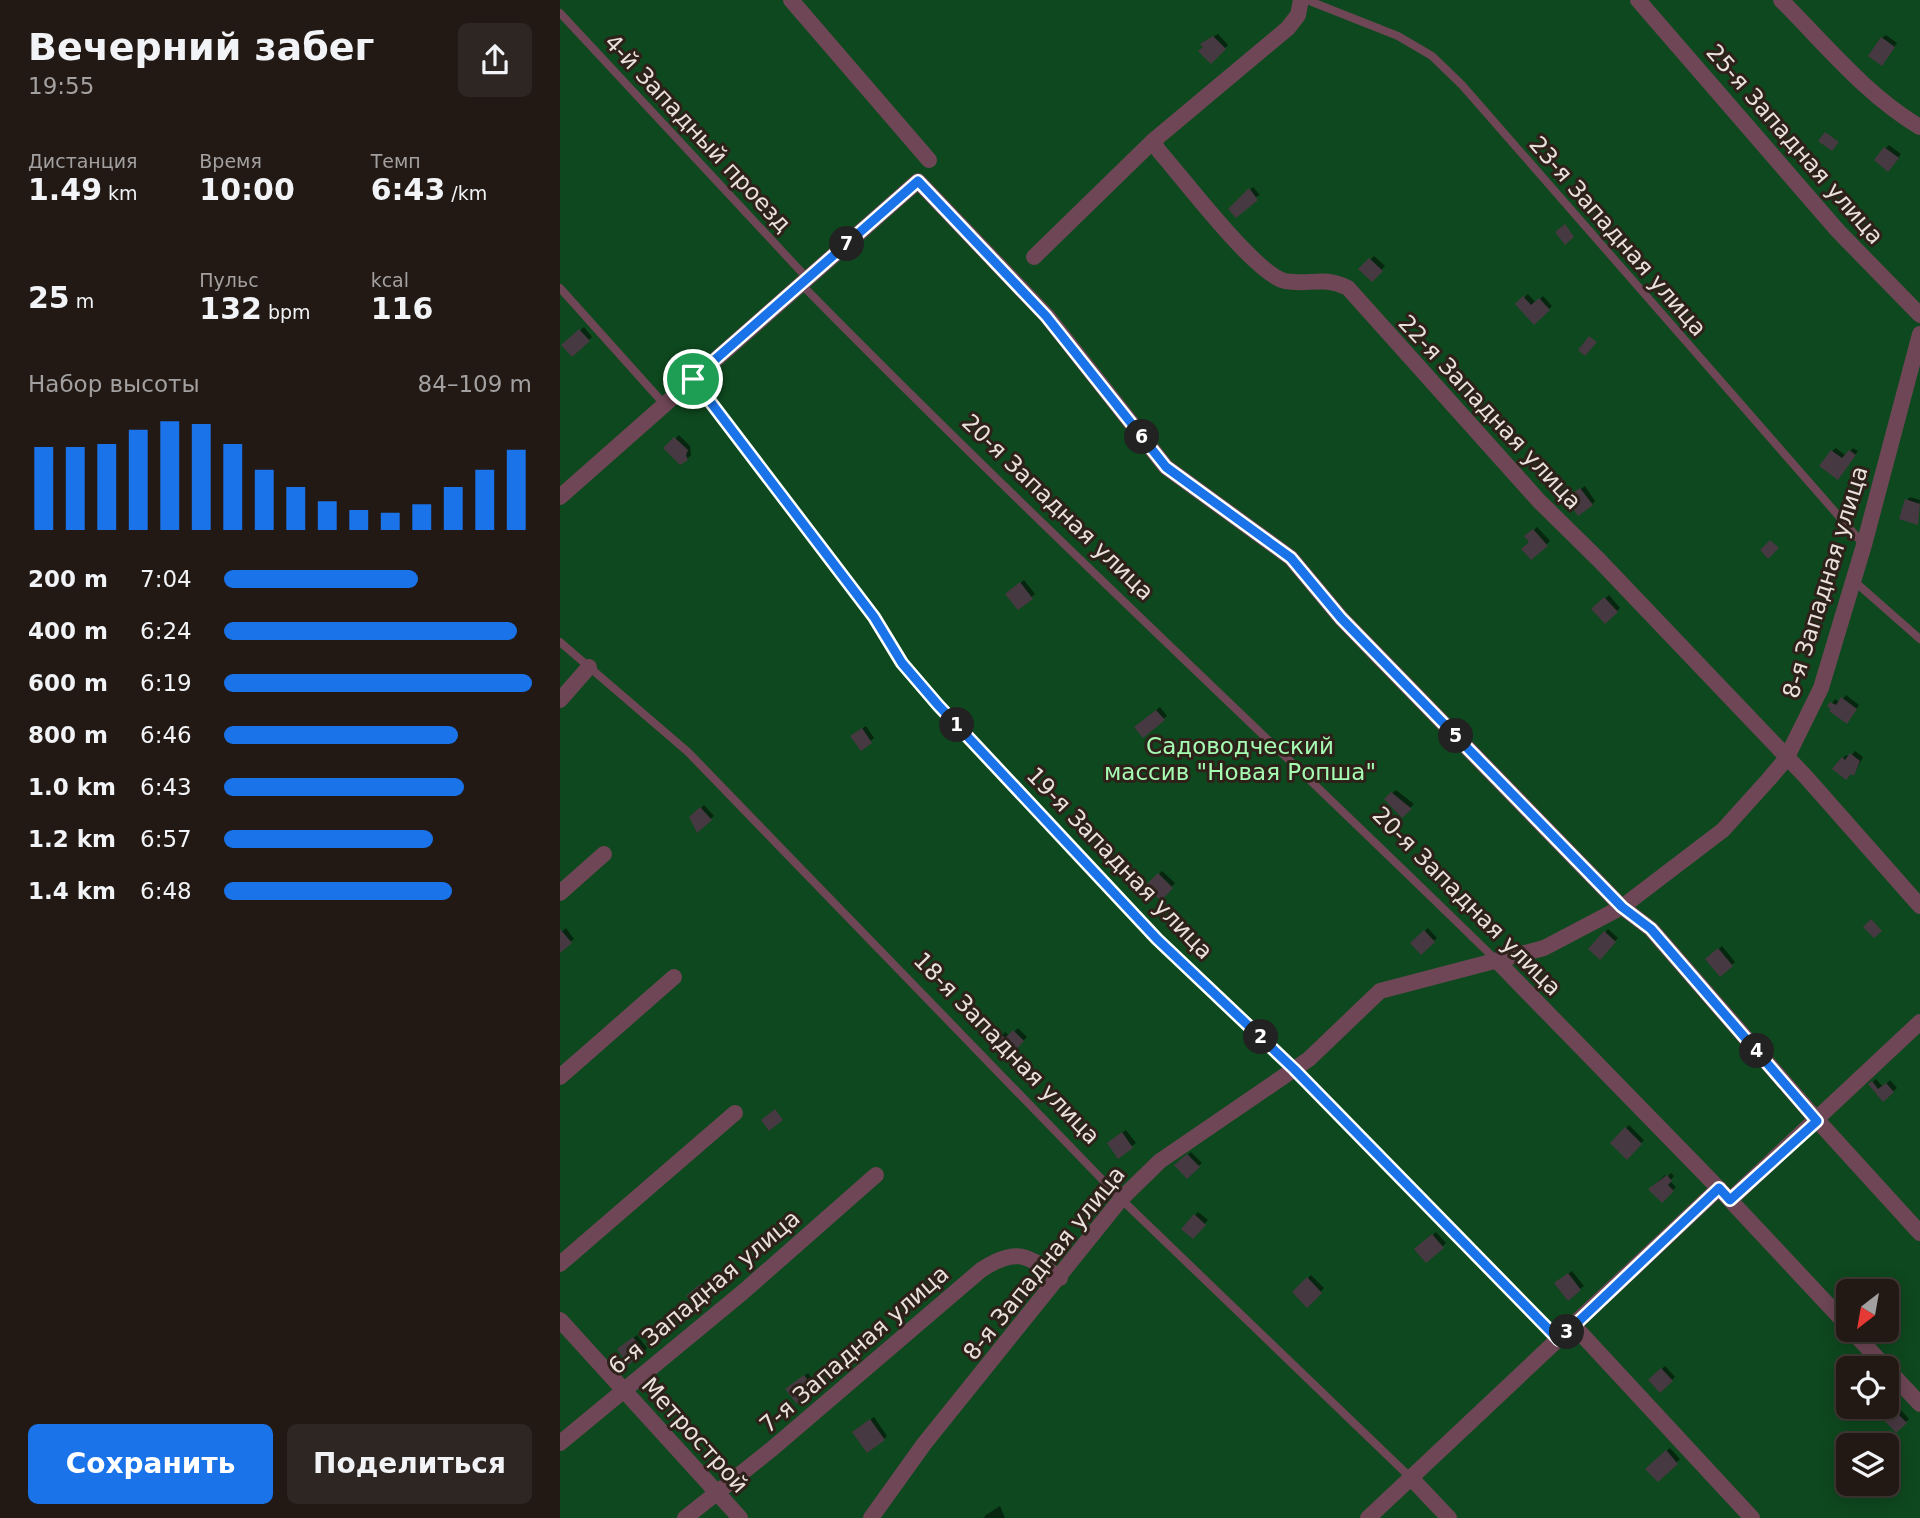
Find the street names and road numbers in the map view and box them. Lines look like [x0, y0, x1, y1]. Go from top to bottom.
street label: 4-й Западный проезд [600, 29, 796, 237]
street label: 25-я Западная улица [1701, 39, 1889, 249]
street label: 23-я Западная улица [1524, 131, 1712, 341]
street label: 22-я Западная улица [1393, 310, 1587, 514]
street label: 20-я Западная улица [957, 409, 1159, 605]
street label: 8-я Западная улица [1777, 463, 1873, 701]
street label: 19-я Западная улица [1022, 762, 1218, 964]
street label: 20-я Западная улица [1367, 801, 1567, 1001]
street label: 18-я Западная улица [909, 947, 1105, 1149]
street label: 8-я Западная улица [958, 1161, 1130, 1365]
street label: 6-я Западная улица [603, 1205, 805, 1379]
street label: 7-я Западная улица [754, 1260, 954, 1438]
street label: Метрострой [637, 1372, 753, 1498]

